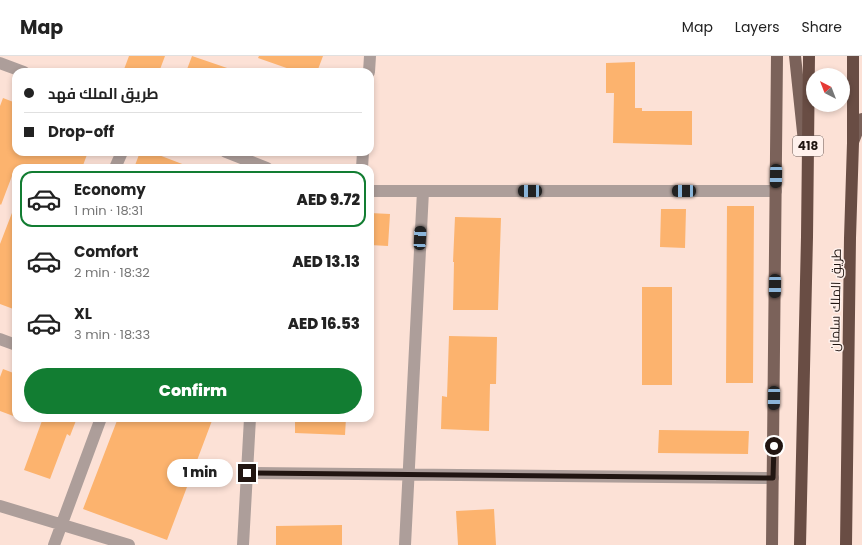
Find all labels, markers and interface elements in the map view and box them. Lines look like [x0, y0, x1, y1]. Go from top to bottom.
text: Map [20, 14, 63, 41]
text: Map [682, 17, 713, 37]
text: Layers [735, 17, 779, 37]
text: Share [801, 17, 842, 37]
north arrow [806, 68, 850, 112]
map controls [806, 68, 850, 112]
text: طريق الملك فهد [48, 83, 159, 104]
text: Drop-off [48, 121, 114, 142]
road number: 418 [793, 136, 823, 156]
car [770, 164, 782, 188]
text: Economy [74, 179, 146, 200]
icon: car [26, 181, 62, 217]
car [518, 185, 542, 197]
car [672, 185, 696, 197]
text: AED 9.72 [297, 189, 360, 210]
text: 1 min · 18:31 [74, 201, 143, 220]
car [413, 226, 427, 250]
text: Comfort [74, 241, 138, 262]
icon: car [26, 243, 62, 279]
street label: طريق الملك سلمان [825, 248, 846, 352]
text: AED 13.13 [292, 251, 360, 272]
text: 2 min · 18:32 [74, 263, 150, 282]
car [769, 274, 781, 298]
text: XL [74, 303, 92, 324]
icon: car [26, 305, 62, 341]
text: AED 16.53 [288, 313, 360, 334]
text: 3 min · 18:33 [74, 325, 150, 344]
button: Confirm [24, 368, 362, 414]
car [768, 386, 780, 410]
route start [765, 437, 783, 455]
callout: 1 min [167, 459, 233, 487]
text: 1 min [183, 463, 217, 482]
route end [238, 464, 256, 482]

